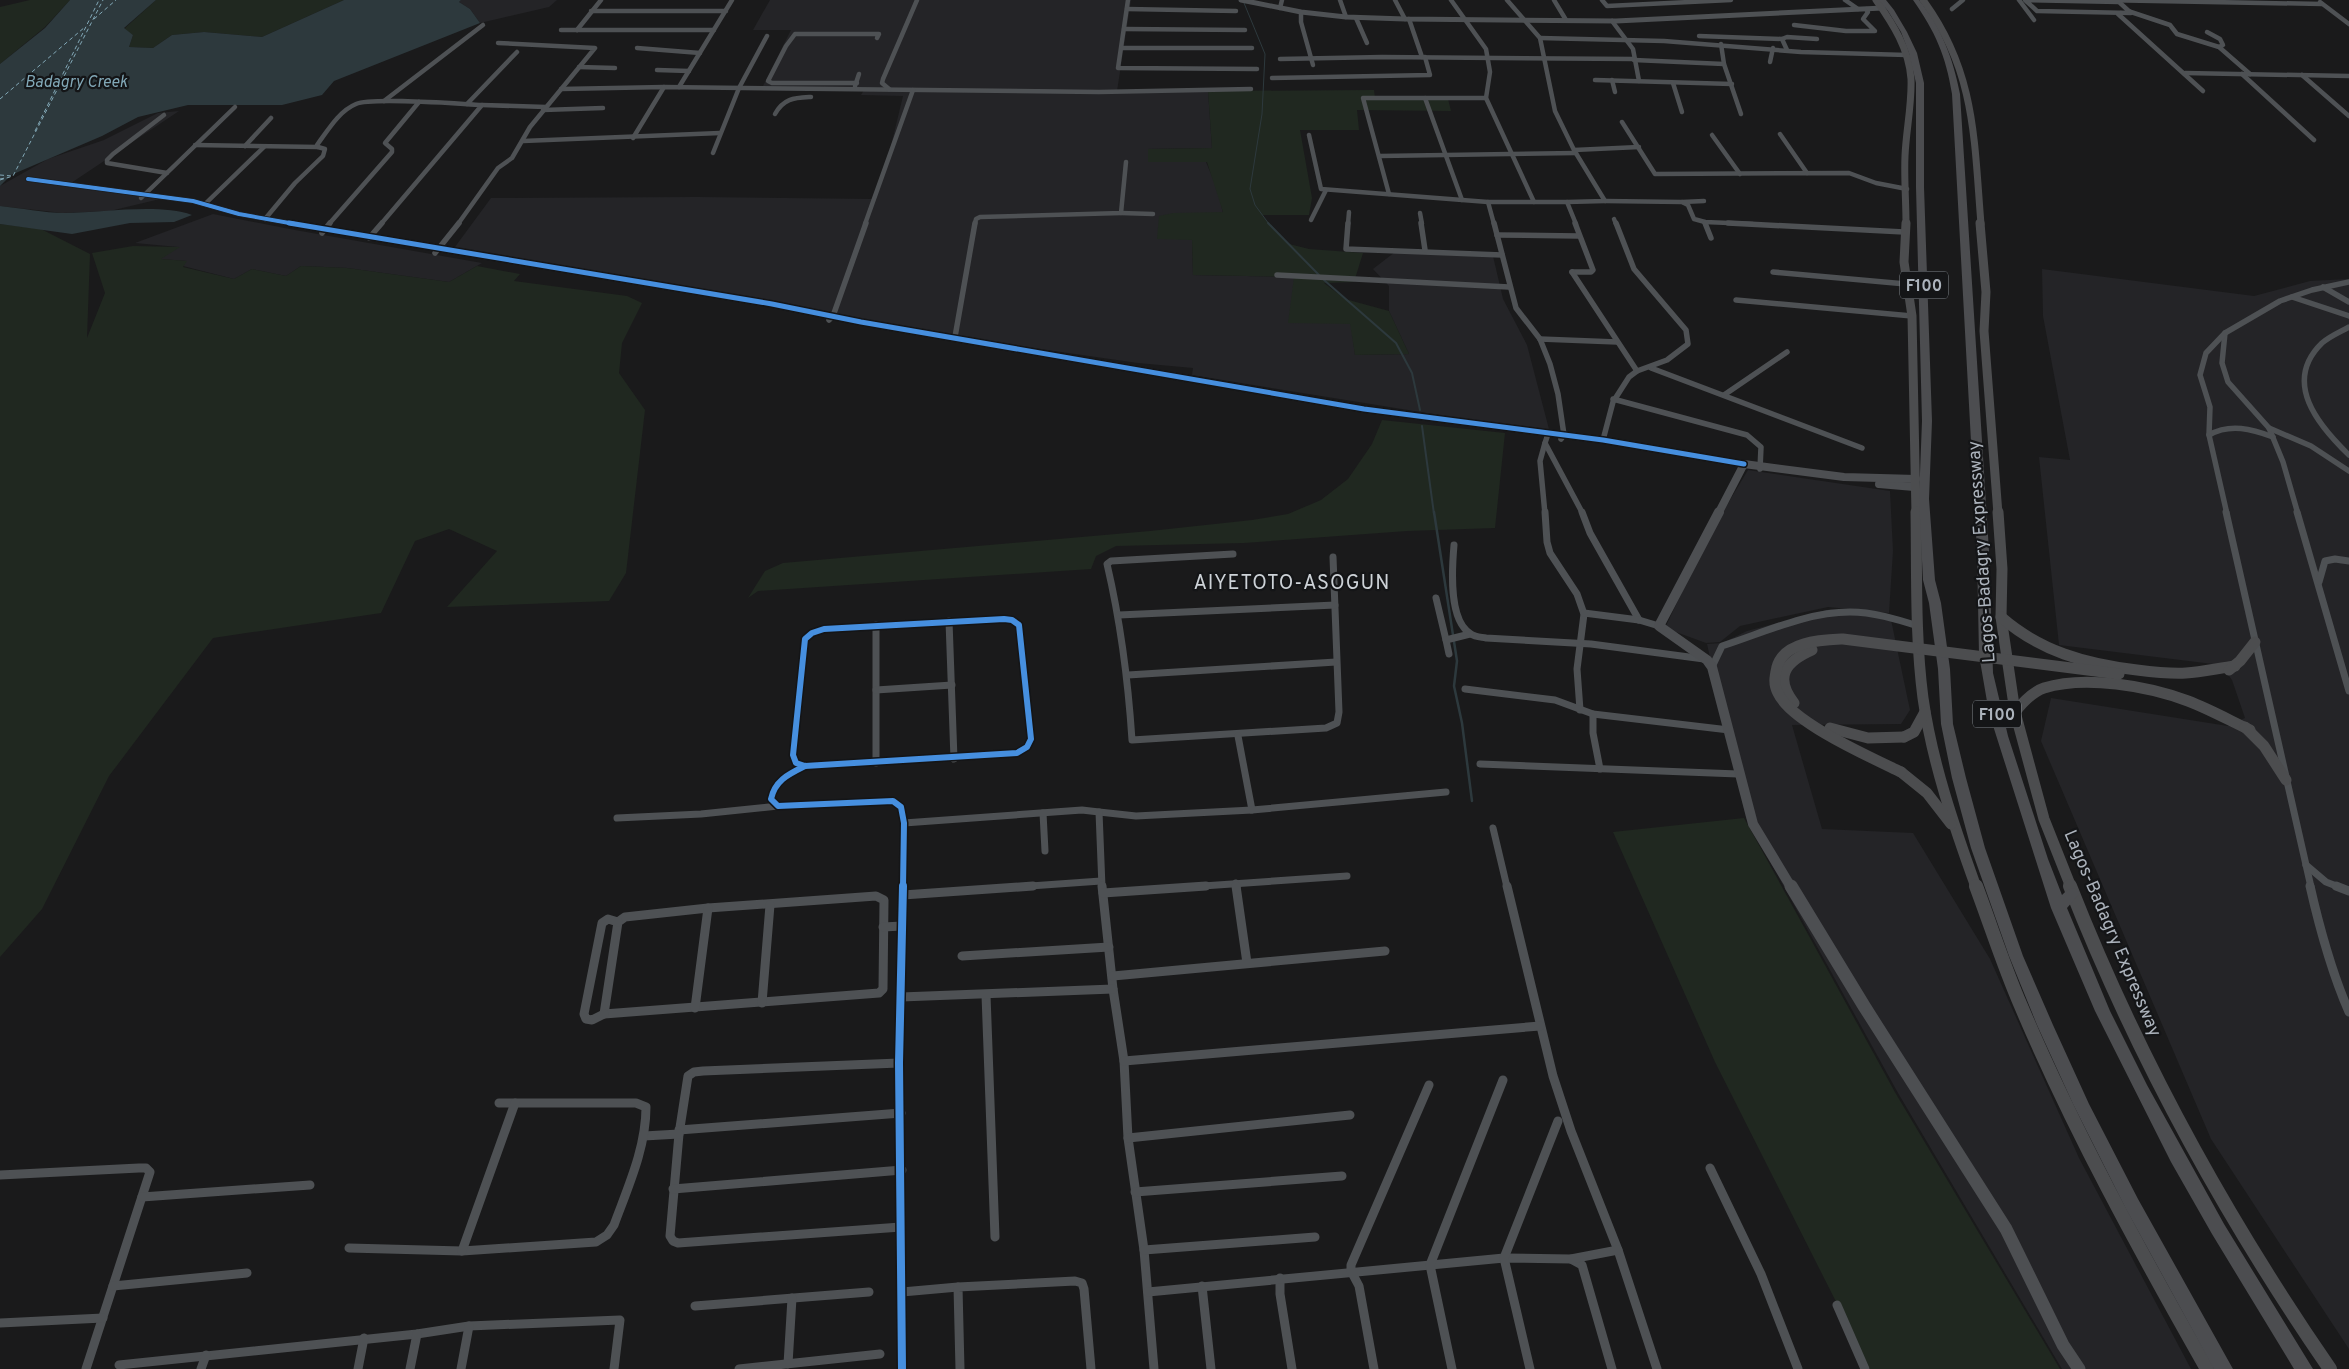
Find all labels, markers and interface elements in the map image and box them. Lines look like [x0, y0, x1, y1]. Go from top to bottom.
water label: Badagry Creek [25, 73, 128, 93]
road number: F100 [1900, 272, 1948, 298]
street label: Lagos-Badagry Expressway [1963, 440, 2002, 664]
district label: AIYETOTO-ASOGUN [1194, 571, 1390, 597]
road number: F100 [1973, 701, 2021, 728]
street label: Lagos-Badagry Expressway [2058, 827, 2166, 1041]

